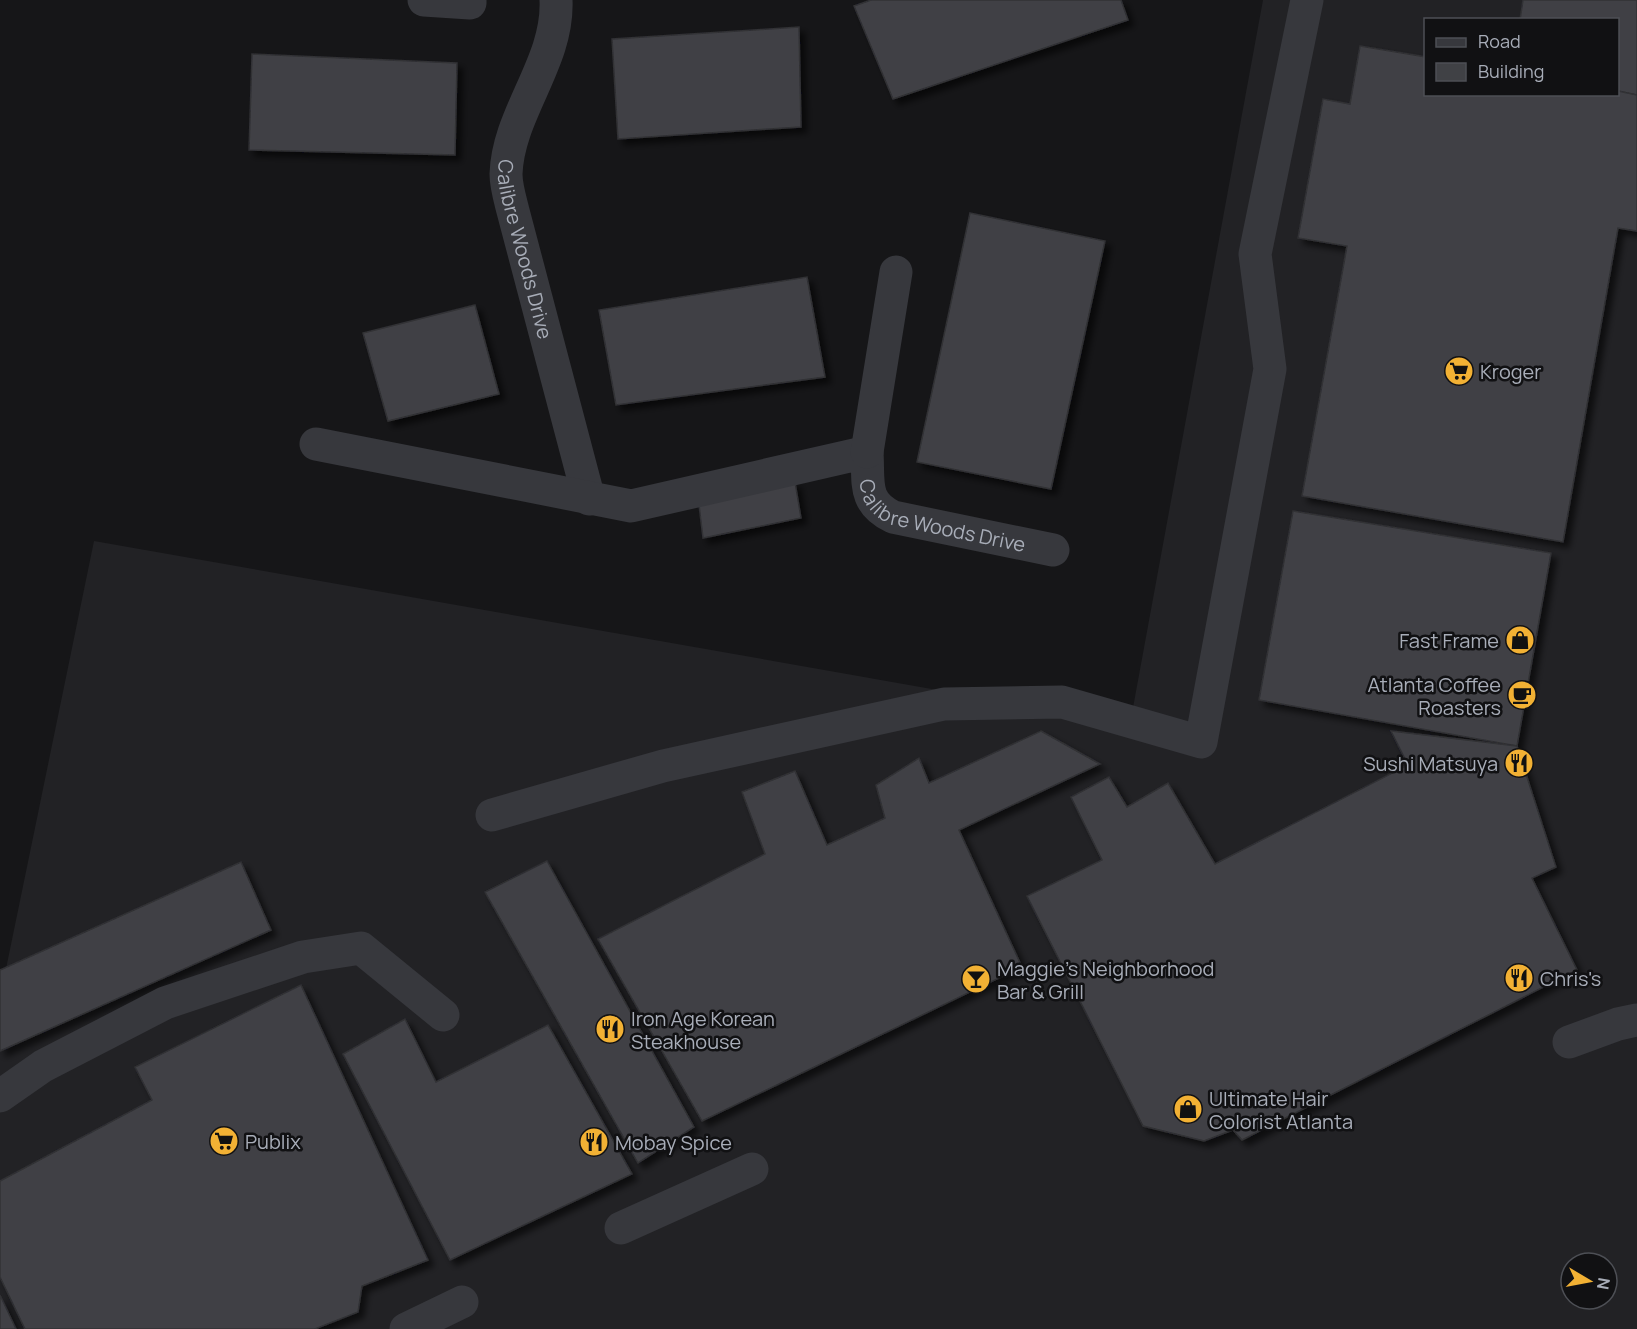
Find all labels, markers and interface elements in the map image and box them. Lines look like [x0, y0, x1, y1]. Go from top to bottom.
legend [1424, 18, 1619, 96]
text: Road [1478, 29, 1521, 53]
text: Building [1478, 59, 1544, 83]
street label: Calibre Woods Drive [492, 158, 560, 342]
supermarket icon: Kroger [1443, 355, 1475, 387]
place label: Kroger [1480, 358, 1541, 385]
street label: Calibre Woods Drive [854, 477, 1028, 558]
shop icon: Fast Frame [1504, 624, 1536, 656]
place label: Fast Frame [1399, 627, 1499, 654]
place label: Atlanta Coffee Roasters [1368, 671, 1501, 721]
cafe icon: Atlanta Coffee Roasters [1506, 679, 1538, 711]
restaurant icon: Sushi Matsuya [1503, 747, 1535, 779]
place label: Sushi Matsuya [1363, 750, 1498, 777]
place label: Maggie’s Neighborhood Bar & Grill [997, 955, 1214, 1005]
restaurant icon: Chris's [1503, 962, 1535, 994]
bar icon: Maggie’s Neighborhood Bar & Grill [960, 963, 992, 995]
place label: Chris's [1540, 965, 1601, 992]
place label: Iron Age Korean Steakhouse [631, 1005, 775, 1055]
restaurant icon: Iron Age Korean Steakhouse [594, 1013, 626, 1045]
place label: Ultimate Hair Colorist Atlanta [1209, 1085, 1353, 1135]
shop icon: Ultimate Hair Colorist Atlanta [1172, 1093, 1204, 1125]
supermarket icon: Publix [208, 1125, 240, 1157]
restaurant icon: Mobay Spice [578, 1126, 610, 1158]
place label: Publix [245, 1128, 301, 1155]
place label: Mobay Spice [615, 1129, 732, 1156]
north arrow [1559, 1251, 1619, 1311]
text: N [1592, 1276, 1616, 1291]

